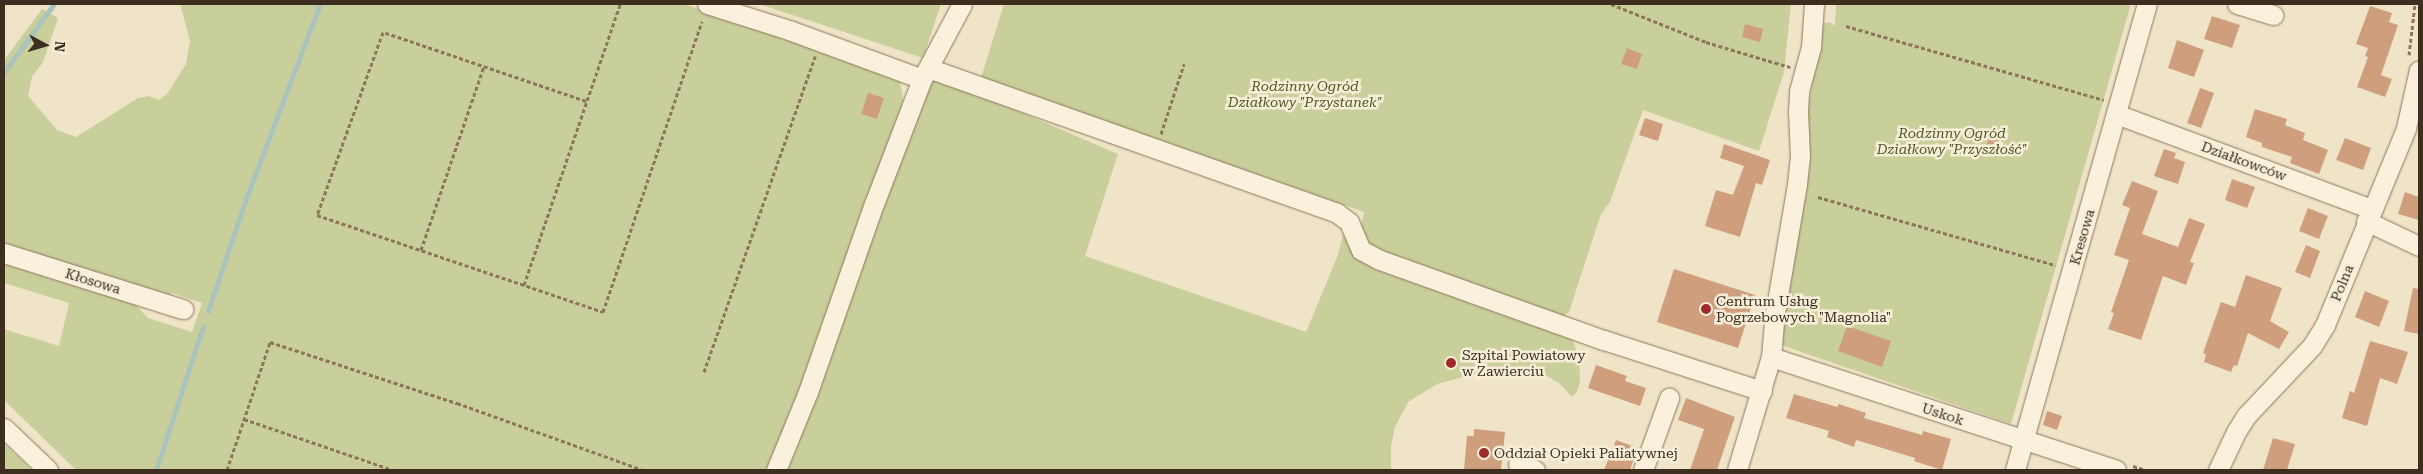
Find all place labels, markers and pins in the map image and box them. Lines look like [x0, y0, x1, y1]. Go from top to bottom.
place label: Centrum Usług Pogrzebowych "Magnolia" [1716, 293, 1891, 326]
marker: Centrum Usług Pogrzebowych "Magnolia" [1700, 303, 1712, 315]
place label: Szpital Powiatowy w Zawierciu [1462, 347, 1586, 380]
marker: Szpital Powiatowy w Zawierciu [1444, 356, 1458, 370]
place label: Oddział Opieki Paliatywnej [1494, 445, 1678, 461]
marker: Oddział Opieki Paliatywnej [1478, 447, 1490, 459]

